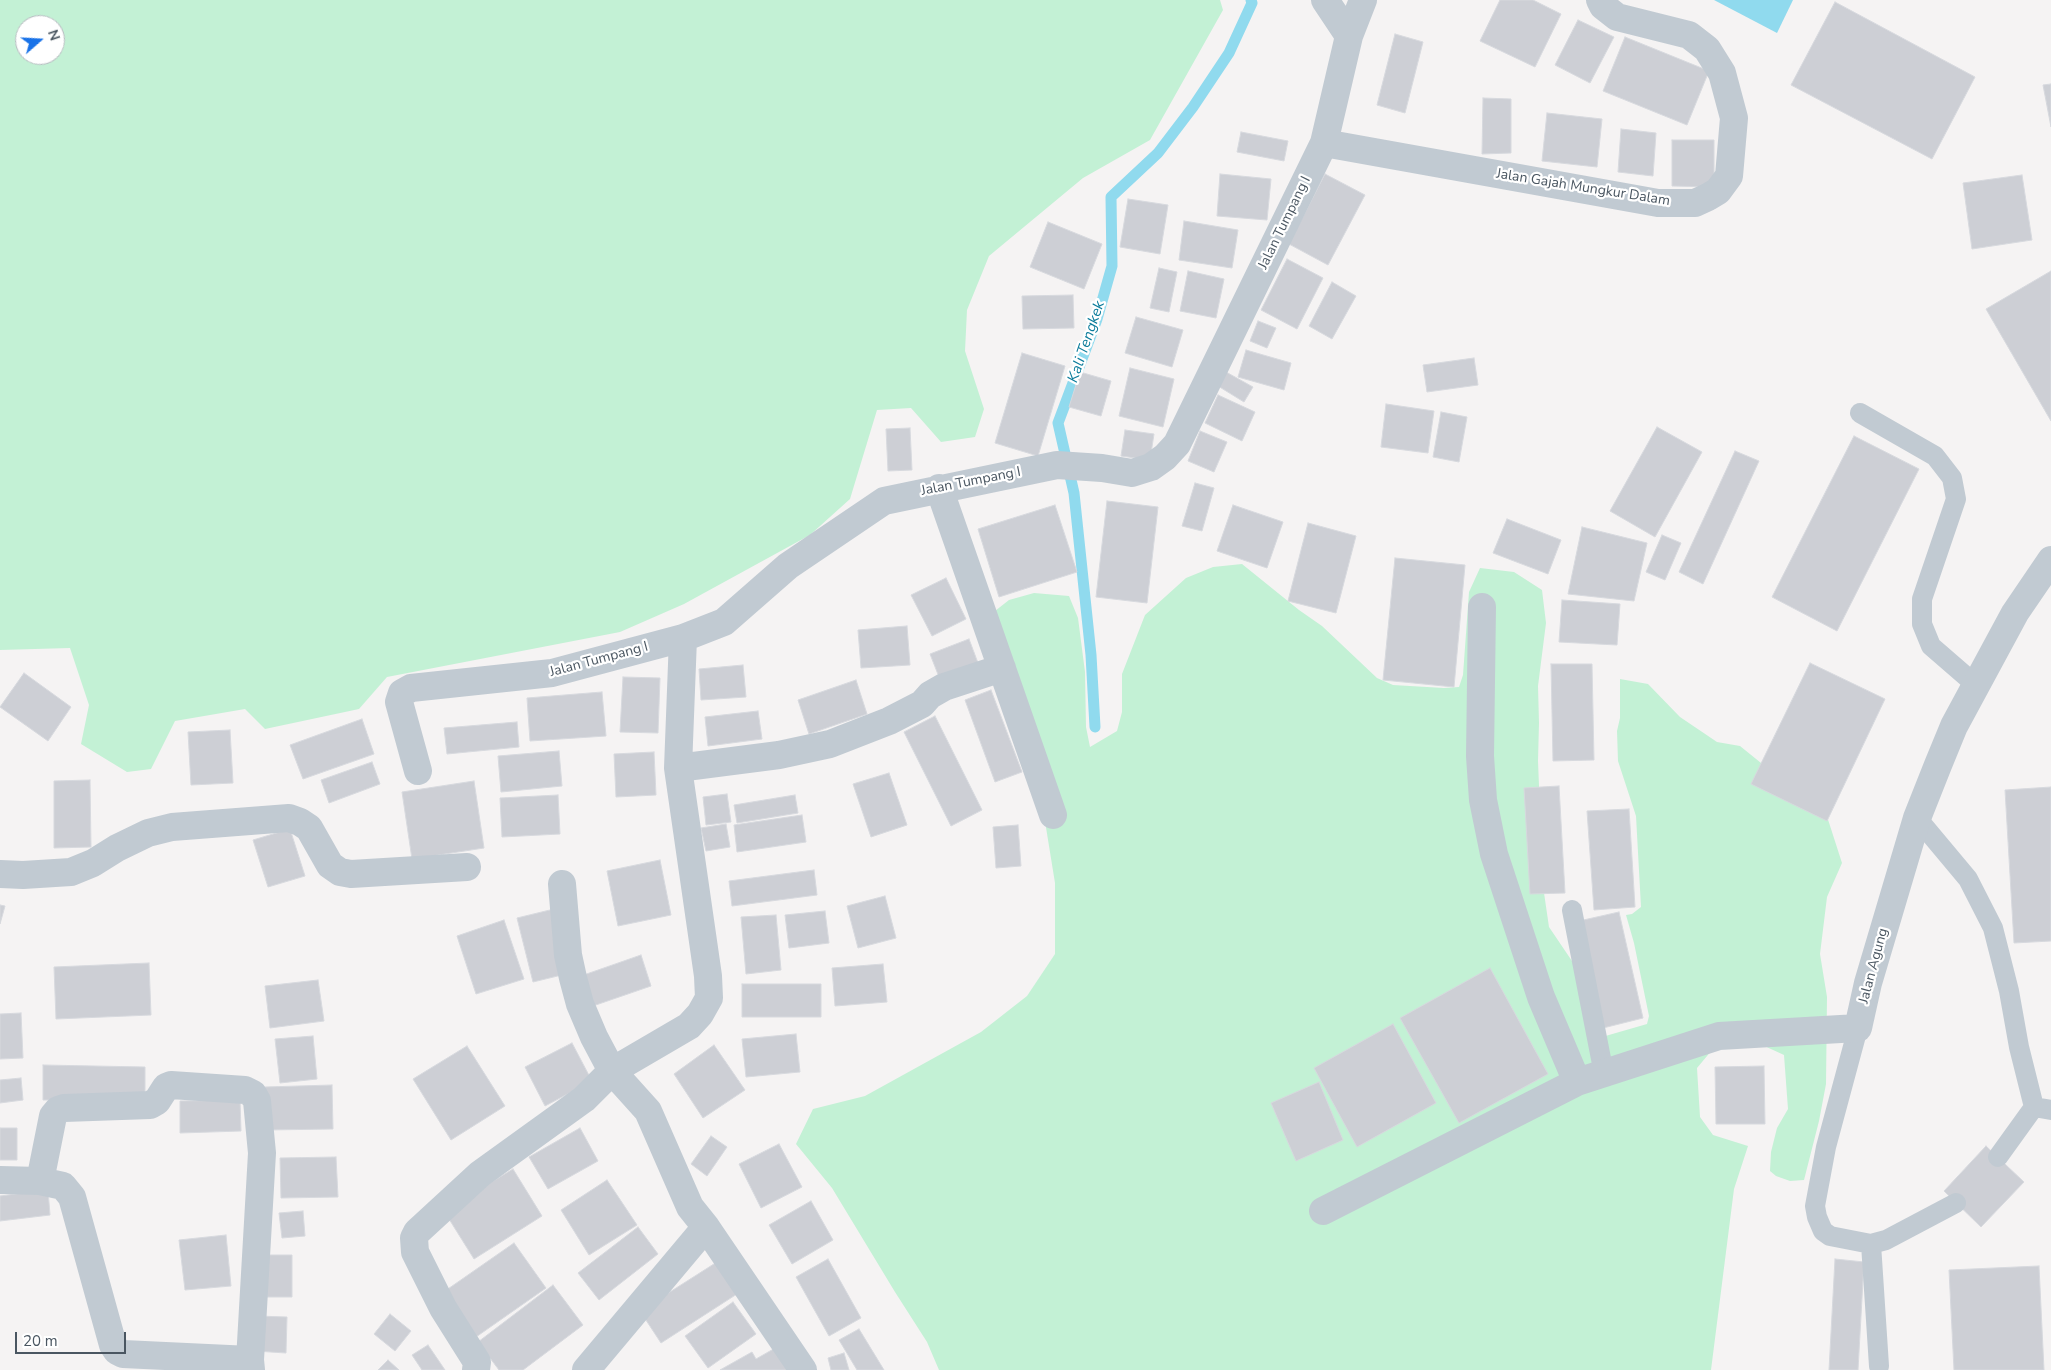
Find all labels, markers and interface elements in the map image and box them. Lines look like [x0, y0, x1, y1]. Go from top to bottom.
north arrow [15, 15, 65, 65]
text: N [43, 27, 64, 43]
street label: Jalan Gajah Mungkur Dalam [1495, 166, 1671, 210]
street label: Jalan Tumpang I [1255, 174, 1315, 272]
water label: Kali Tengkek [1065, 299, 1109, 385]
street label: Jalan Tumpang I [920, 464, 1022, 500]
street label: Jalan Tumpang I [548, 639, 650, 681]
street label: Jalan Agung [1856, 926, 1892, 1006]
scale bar [18, 1322, 129, 1354]
text: 20 m [23, 1331, 58, 1351]

